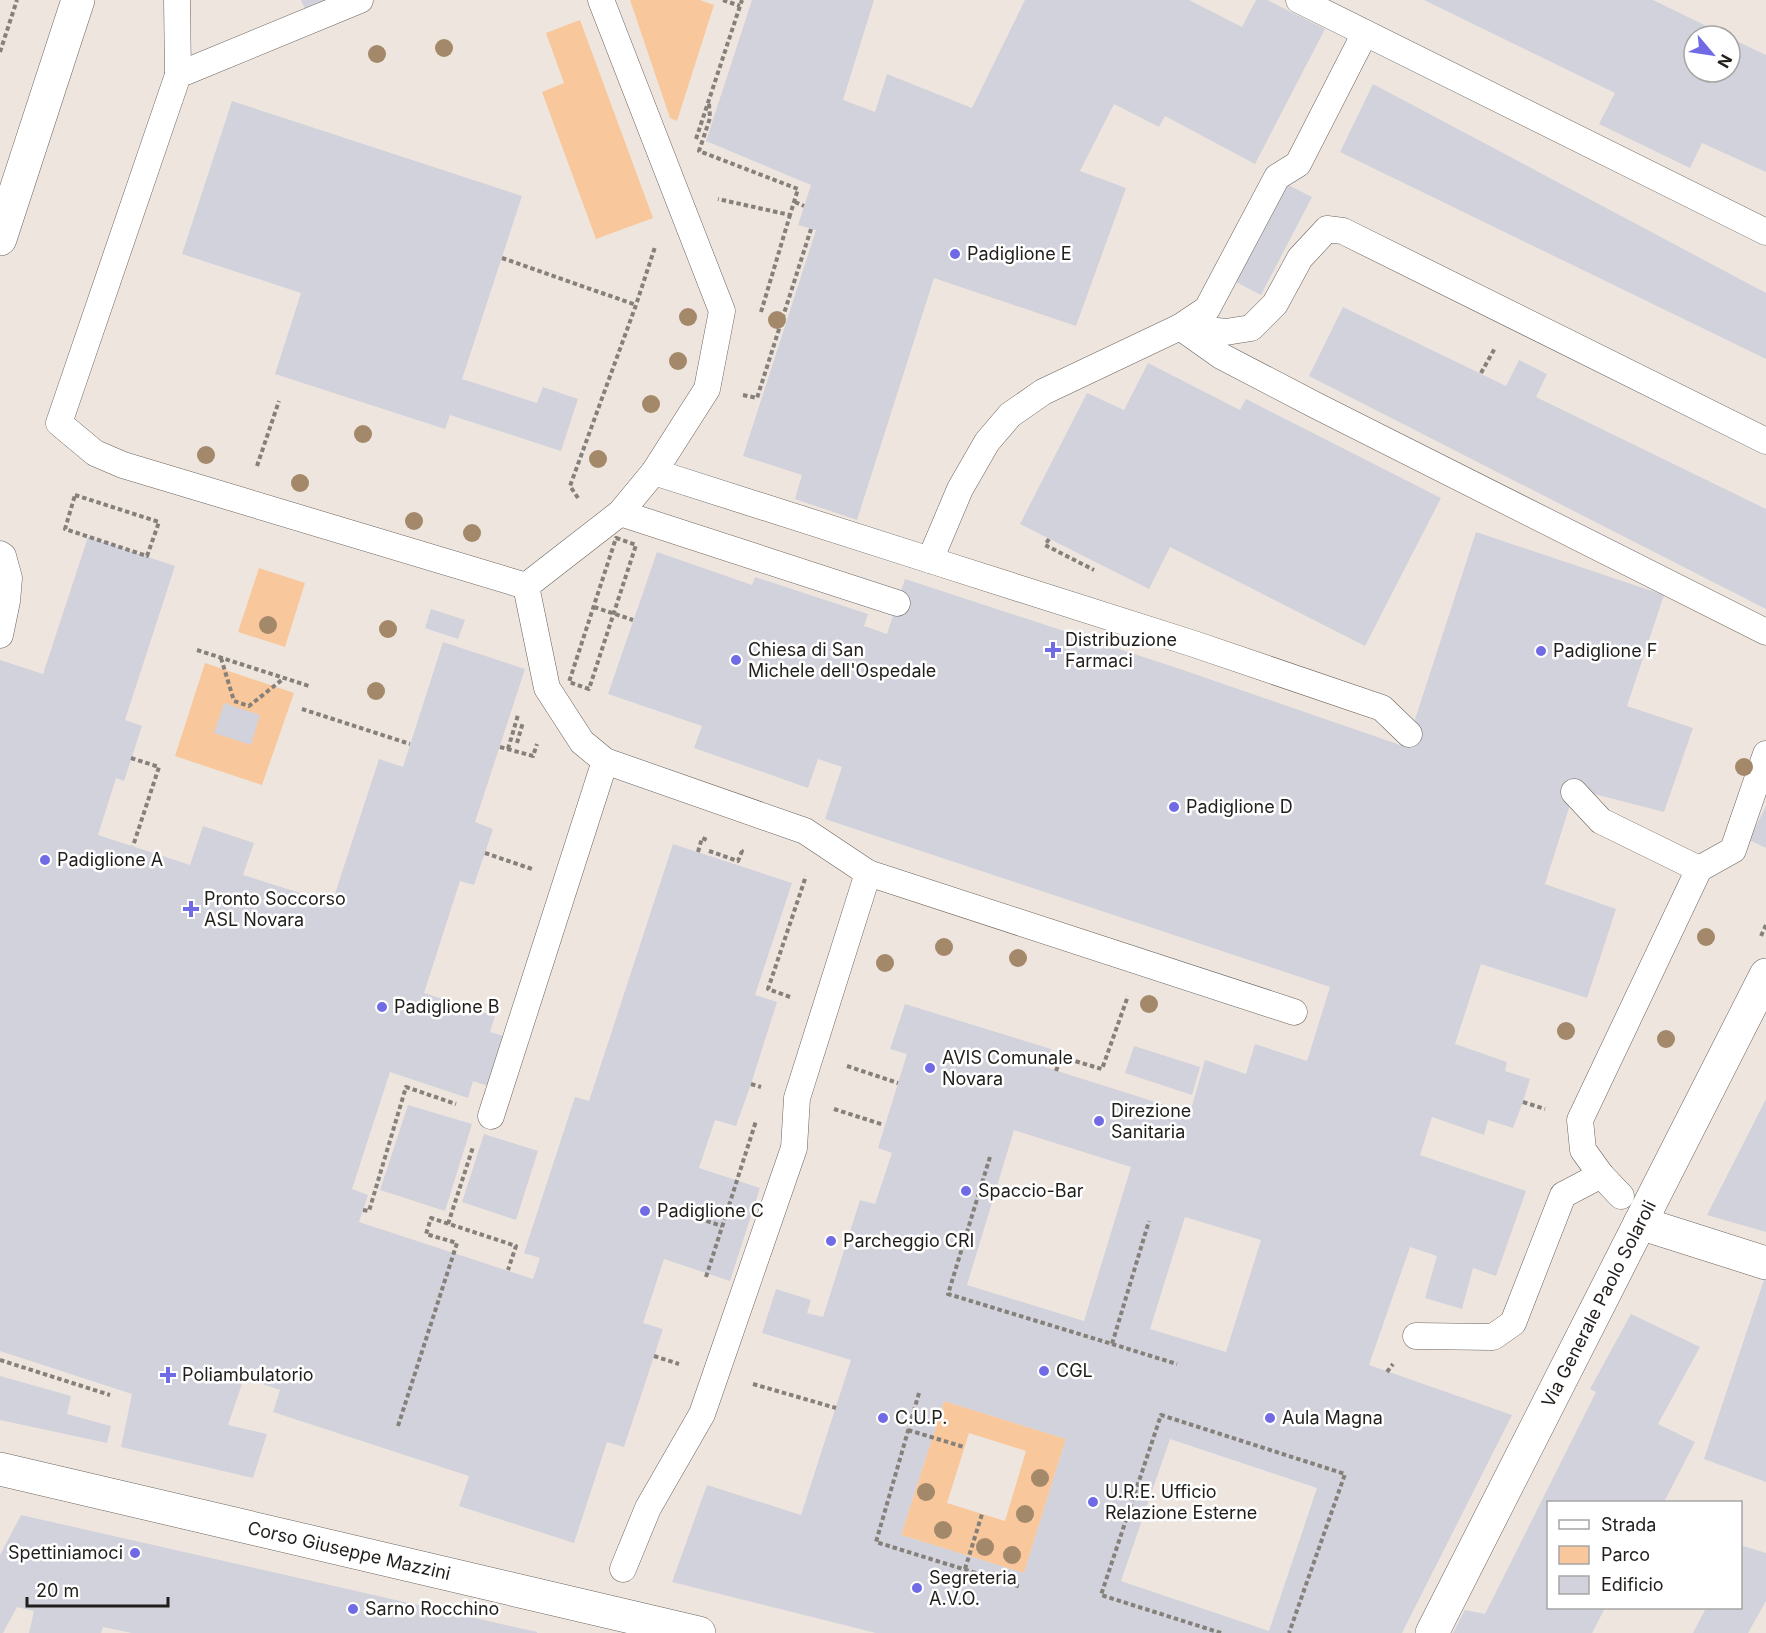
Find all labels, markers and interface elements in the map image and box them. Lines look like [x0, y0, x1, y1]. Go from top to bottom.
north arrow [1682, 24, 1742, 84]
text: N [1713, 51, 1737, 71]
place label: Padiglione E [967, 243, 1072, 264]
marker: Padiglione E [948, 247, 962, 261]
place label: Distribuzione Farmaci [1065, 629, 1177, 671]
place label: Chiesa di San Michele dell'Ospedale [748, 639, 936, 681]
place label: Padiglione F [1553, 640, 1657, 661]
marker: Distribuzione Farmaci [1046, 643, 1060, 657]
marker: Padiglione F [1534, 644, 1548, 658]
marker: Chiesa di San Michele dell'Ospedale [729, 653, 743, 667]
place label: Padiglione D [1186, 796, 1293, 817]
marker: Padiglione D [1167, 800, 1181, 814]
place label: Padiglione A [57, 849, 163, 870]
marker: Padiglione A [38, 853, 52, 867]
place label: Pronto Soccorso ASL Novara [204, 888, 346, 930]
marker: Pronto Soccorso ASL Novara [182, 900, 200, 918]
place label: Padiglione B [394, 996, 500, 1017]
marker: Padiglione B [375, 1000, 389, 1014]
place label: AVIS Comunale Novara [942, 1047, 1073, 1089]
marker: AVIS Comunale Novara [923, 1061, 937, 1075]
place label: Direzione Sanitaria [1111, 1100, 1191, 1142]
marker: Direzione Sanitaria [1092, 1114, 1106, 1128]
place label: Spaccio-Bar [978, 1180, 1084, 1201]
marker: Spaccio-Bar [959, 1184, 973, 1198]
street label: Via Generale Paolo Solaroli [1537, 1197, 1660, 1411]
place label: Padiglione C [657, 1200, 764, 1221]
marker: Padiglione C [638, 1204, 652, 1218]
place label: Parcheggio CRI [843, 1230, 974, 1251]
marker: Parcheggio CRI [824, 1234, 838, 1248]
place label: CGL [1056, 1360, 1093, 1381]
place label: Poliambulatorio [182, 1364, 314, 1385]
marker: CGL [1037, 1364, 1051, 1378]
marker: Poliambulatorio [159, 1366, 177, 1384]
place label: C.U.P. [895, 1407, 947, 1428]
place label: Aula Magna [1282, 1407, 1383, 1428]
marker: C.U.P. [876, 1411, 890, 1425]
marker: Aula Magna [1263, 1411, 1277, 1425]
place label: U.R.E. Ufficio Relazione Esterne [1105, 1481, 1257, 1523]
marker: U.R.E. Ufficio Relazione Esterne [1086, 1495, 1100, 1509]
legend [1547, 1501, 1742, 1609]
text: Strada [1601, 1514, 1656, 1535]
street label: Corso Giuseppe Mazzini [246, 1517, 453, 1584]
place label: Spettiniamoci [8, 1542, 123, 1563]
text: Parco [1601, 1544, 1650, 1565]
marker: Spettiniamoci [128, 1546, 142, 1560]
place label: Segreteria A.V.O. [929, 1567, 1017, 1609]
scale bar [27, 1570, 168, 1608]
text: Edificio [1601, 1574, 1664, 1595]
text: 20 m [36, 1580, 79, 1601]
marker: Segreteria A.V.O. [910, 1581, 924, 1595]
place label: Sarno Rocchino [365, 1598, 499, 1619]
marker: Sarno Rocchino [346, 1602, 360, 1616]

